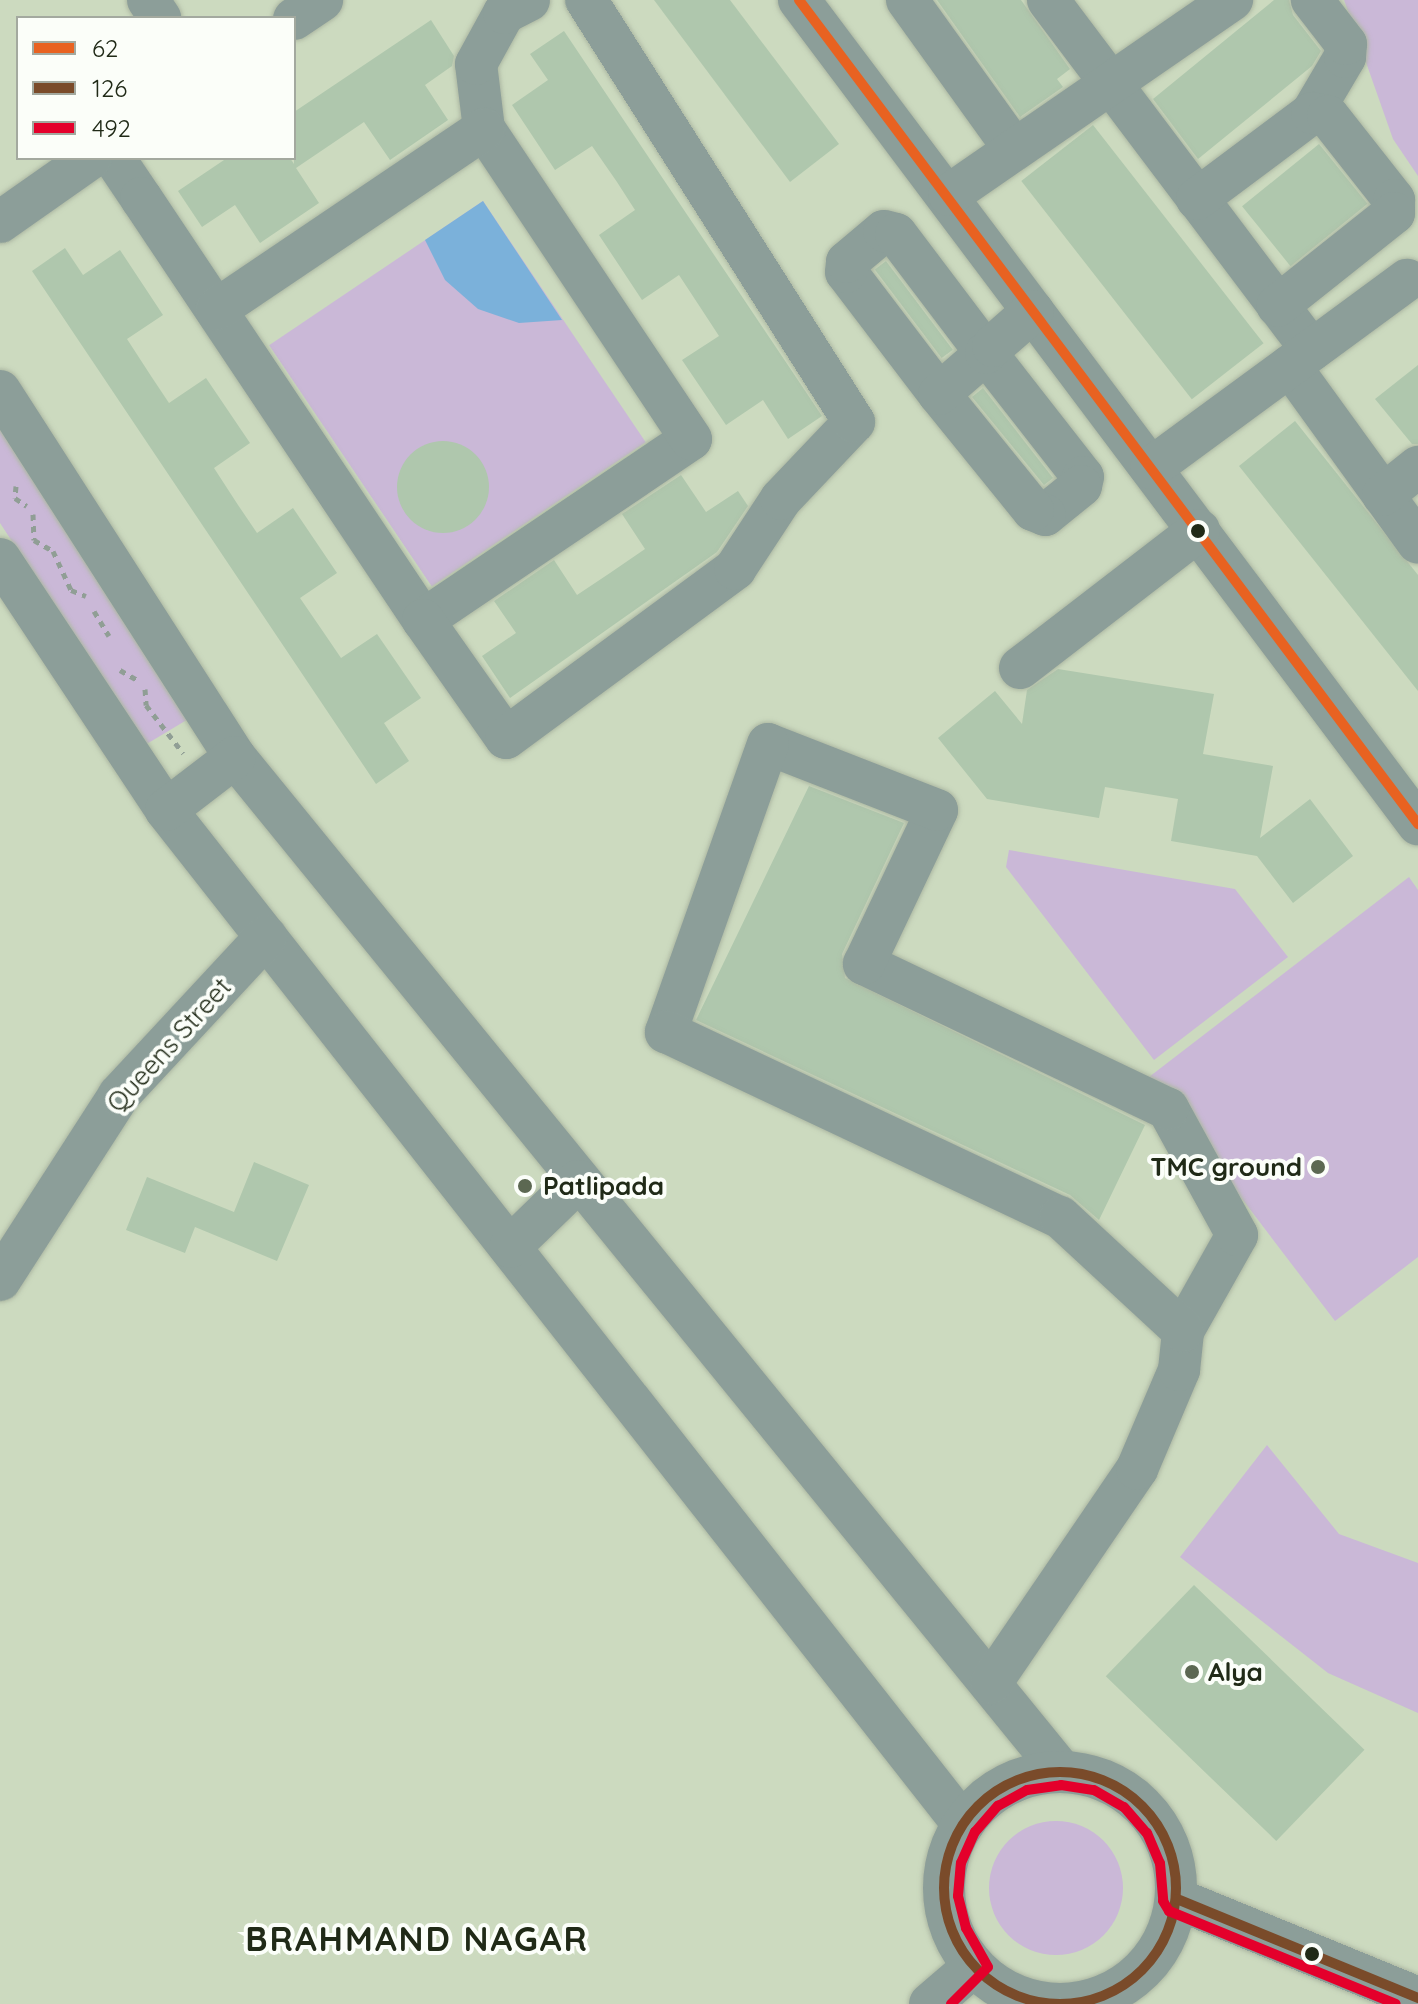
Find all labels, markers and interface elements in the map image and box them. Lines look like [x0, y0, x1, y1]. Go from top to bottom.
legend [16, 16, 296, 160]
text: 62 [92, 33, 118, 63]
text: 126 [92, 73, 127, 103]
text: 492 [92, 113, 131, 143]
unlabelled marker [1190, 523, 1206, 539]
street label: Queens Street [101, 972, 237, 1118]
place label: TMC ground [1150, 1151, 1302, 1183]
marker: TMC ground [1309, 1158, 1327, 1176]
place label: Patlipada [543, 1170, 664, 1202]
marker: Patlipada [514, 1175, 536, 1197]
place label: Alya [1208, 1656, 1263, 1688]
marker: Alya [1183, 1663, 1201, 1681]
district label: BRAHMAND NAGAR [245, 1919, 589, 1959]
unlabelled marker [1304, 1946, 1320, 1962]

